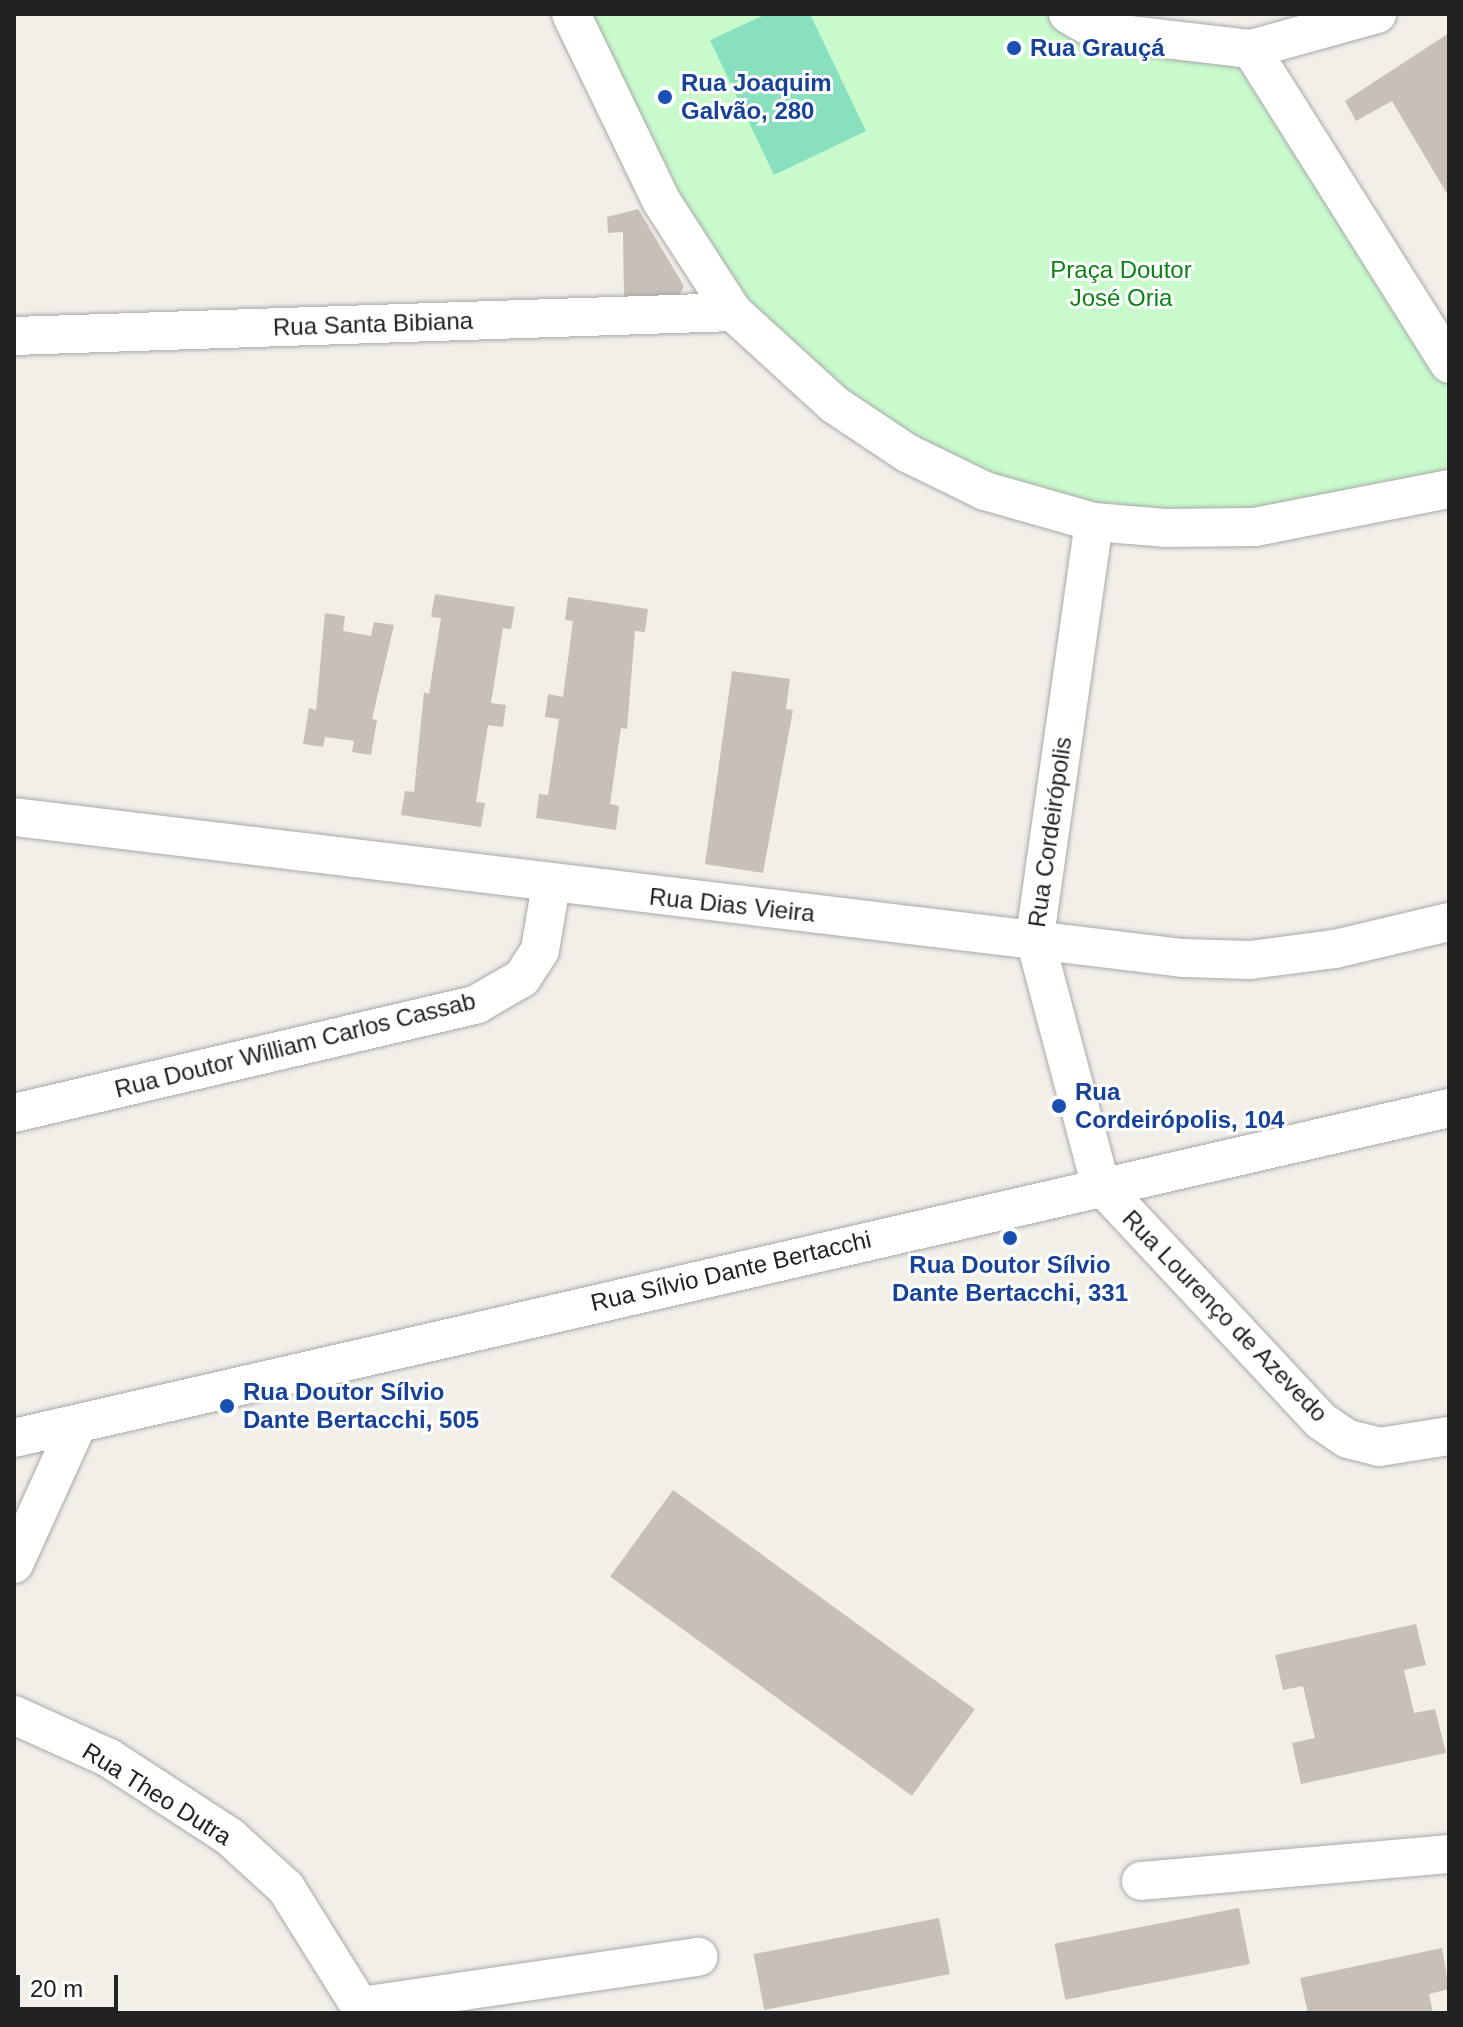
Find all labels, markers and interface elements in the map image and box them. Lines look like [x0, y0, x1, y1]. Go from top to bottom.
place label: Rua Grauçá [1030, 34, 1165, 62]
marker: Rua Grauçá [1005, 39, 1023, 57]
place label: Rua Joaquim Galvão, 280 [681, 69, 832, 125]
marker: Rua Joaquim Galvão, 280 [656, 88, 674, 106]
park label: Praça Doutor José Oria [1050, 256, 1192, 312]
street label: Rua Santa Bibiana [272, 306, 474, 342]
street label: Rua Cordeirópolis [1022, 735, 1078, 929]
street label: Rua Dias Vieira [648, 882, 816, 928]
street label: Rua Doutor William Carlos Cassab [112, 986, 478, 1104]
place label: Rua Cordeirópolis, 104 [1075, 1078, 1284, 1134]
marker: Rua Cordeirópolis, 104 [1050, 1097, 1068, 1115]
street label: Rua Lourenço de Azevedo [1116, 1204, 1334, 1428]
street label: Rua Sílvio Dante Bertacchi [588, 1225, 874, 1317]
marker: Rua Doutor Sílvio Dante Bertacchi, 331 [1001, 1229, 1019, 1247]
place label: Rua Doutor Sílvio Dante Bertacchi, 331 [892, 1251, 1128, 1307]
place label: Rua Doutor Sílvio Dante Bertacchi, 505 [243, 1378, 479, 1434]
marker: Rua Doutor Sílvio Dante Bertacchi, 505 [218, 1397, 236, 1415]
street label: Rua Theo Dutra [77, 1737, 237, 1851]
scale bar [20, 1959, 122, 2009]
text: 20 m [30, 1975, 83, 2002]

